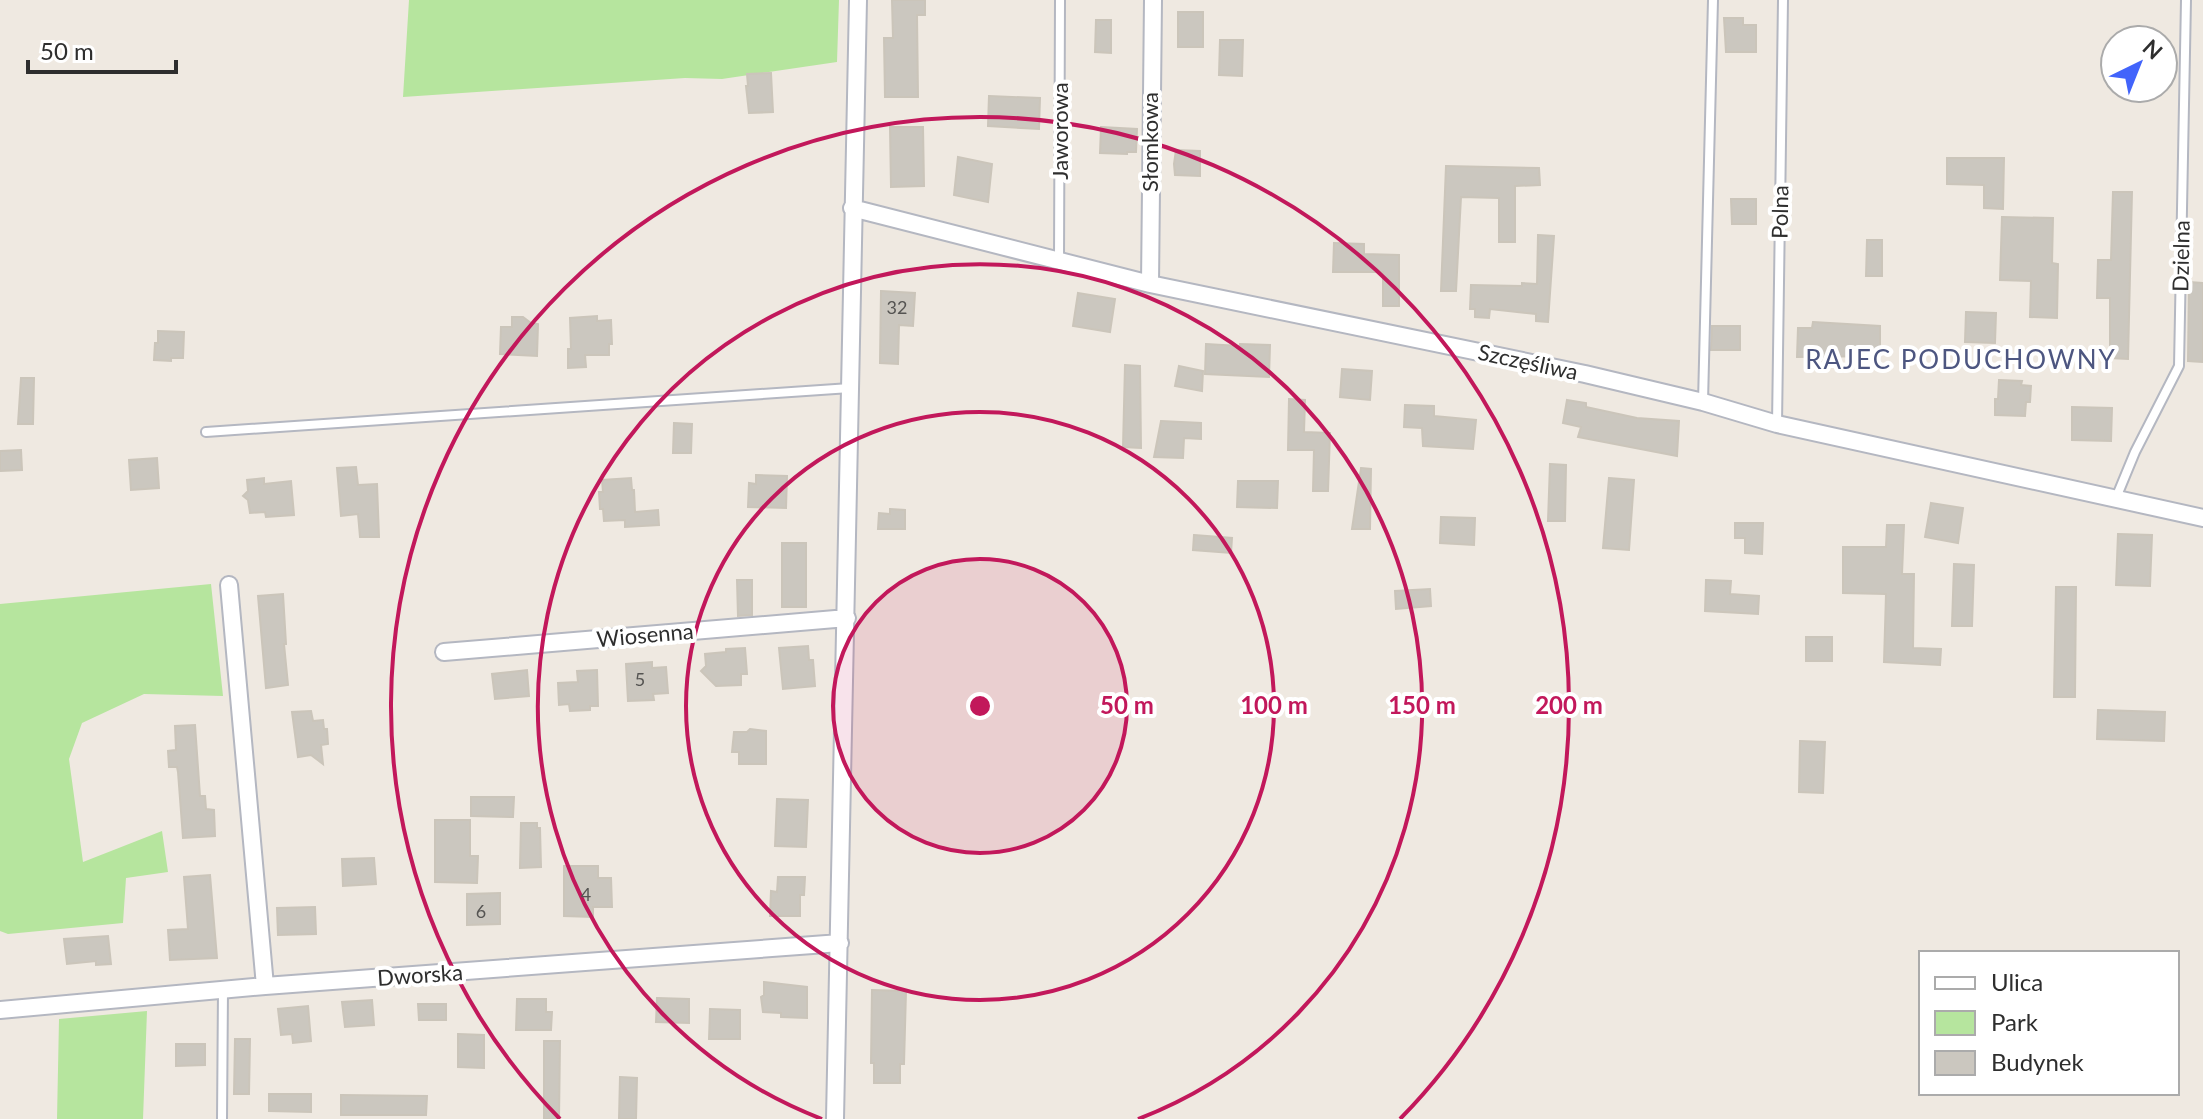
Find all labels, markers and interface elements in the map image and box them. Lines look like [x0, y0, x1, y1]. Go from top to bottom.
scale bar [28, 24, 176, 74]
north arrow [2099, 24, 2179, 104]
text: N [2138, 33, 2168, 65]
text: 50 m [40, 36, 94, 65]
street label: Jaworowa [1046, 82, 1073, 180]
street label: Słomkowa [1136, 92, 1163, 192]
street label: Polna [1766, 185, 1793, 239]
street label: Dzielna [2166, 220, 2195, 292]
house number: 32 [887, 296, 907, 318]
street label: Szczęśliwa [1476, 338, 1580, 385]
district label: RAJEC PODUCHOWNY [1805, 343, 2117, 375]
street label: Wiosenna [595, 617, 694, 652]
house number: 5 [635, 668, 645, 690]
text: 50 m [1100, 690, 1154, 719]
text: 100 m [1240, 690, 1308, 719]
text: 150 m [1388, 690, 1456, 719]
text: 200 m [1535, 690, 1603, 719]
centre of rings [966, 692, 994, 720]
house number: 4 [581, 883, 591, 905]
house number: 6 [476, 900, 486, 922]
legend [1919, 951, 2179, 1095]
street label: Dworska [376, 958, 464, 991]
text: Ulica [1991, 967, 2043, 996]
text: Park [1991, 1007, 2039, 1036]
text: Budynek [1991, 1047, 2085, 1076]

